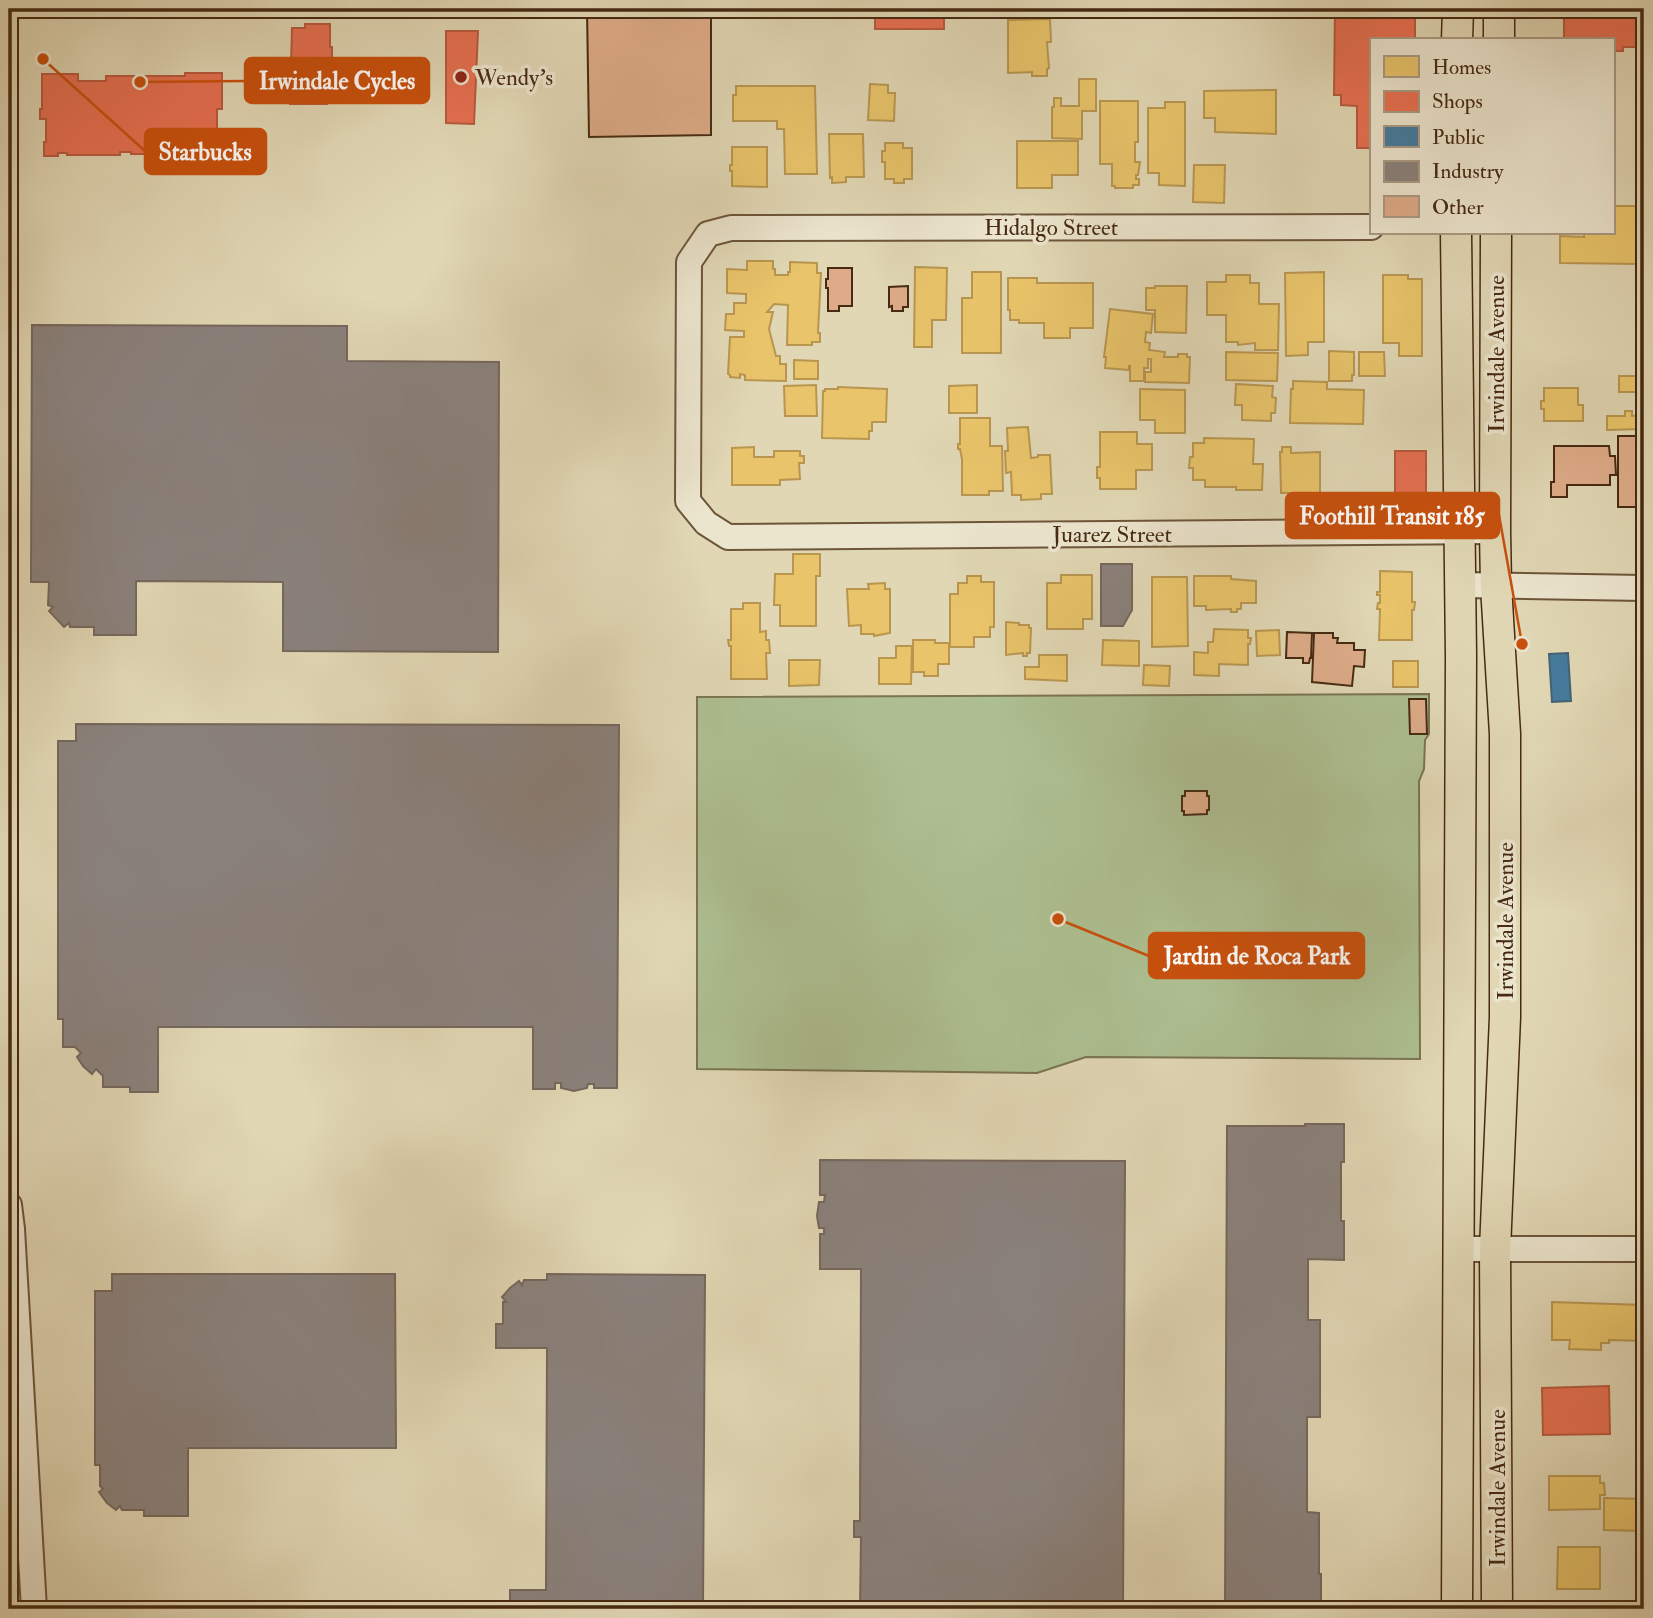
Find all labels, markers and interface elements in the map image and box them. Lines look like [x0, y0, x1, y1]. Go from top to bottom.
legend [1370, 38, 1614, 234]
text: Homes [1432, 54, 1491, 81]
callout: Irwindale Cycles [245, 58, 429, 103]
place label: Wendy's [474, 63, 553, 92]
text: Irwindale Cycles [259, 66, 415, 97]
marker: Wendy's [453, 69, 469, 85]
text: Shops [1432, 88, 1483, 115]
text: Public [1432, 124, 1485, 151]
callout: Starbucks [145, 129, 266, 174]
text: Starbucks [158, 137, 252, 168]
text: Industry [1432, 158, 1504, 185]
text: Other [1432, 194, 1484, 221]
street label: Hidalgo Street [984, 213, 1118, 242]
street label: Irwindale Avenue [1482, 275, 1511, 433]
callout: Foothill Transit 185 [1286, 493, 1499, 538]
text: Foothill Transit 185 [1299, 501, 1485, 532]
street label: Juarez Street [1051, 520, 1172, 549]
street label: Irwindale Avenue [1491, 842, 1520, 1000]
callout: Jardin de Roca Park [1149, 933, 1364, 978]
text: Jardin de Roca Park [1162, 941, 1351, 972]
street label: Irwindale Avenue [1483, 1409, 1512, 1567]

